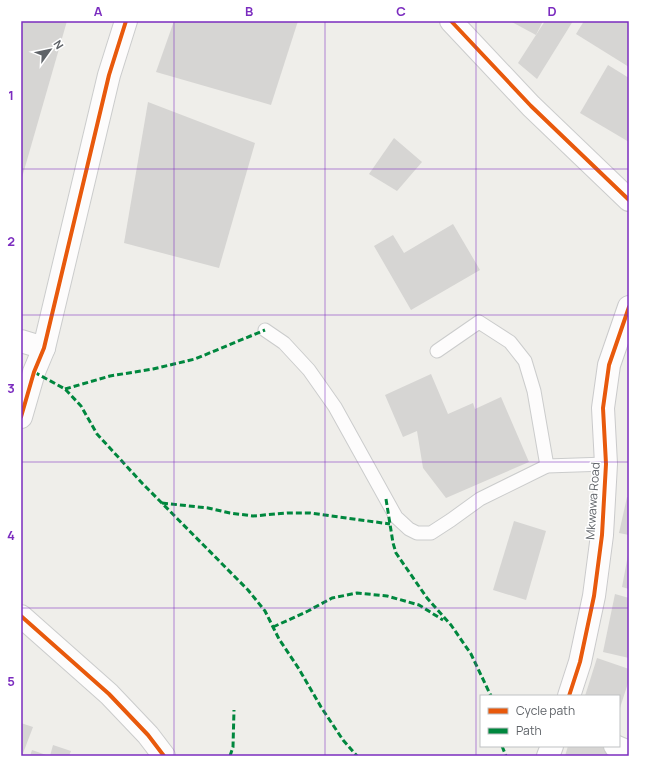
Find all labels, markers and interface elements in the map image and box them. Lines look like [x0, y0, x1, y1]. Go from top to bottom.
text: A [94, 2, 103, 20]
text: B [245, 2, 253, 20]
text: C [396, 2, 406, 20]
text: D [547, 2, 557, 20]
north arrow [30, 30, 70, 70]
text: N [50, 37, 67, 52]
text: 1 [8, 86, 14, 104]
text: 2 [7, 232, 15, 250]
text: 3 [7, 379, 15, 397]
street label: Mkwawa Road [581, 462, 604, 540]
text: 4 [7, 526, 15, 544]
text: 5 [7, 672, 15, 690]
legend [480, 695, 620, 747]
text: Cycle path [516, 702, 575, 719]
text: Path [516, 722, 542, 739]

